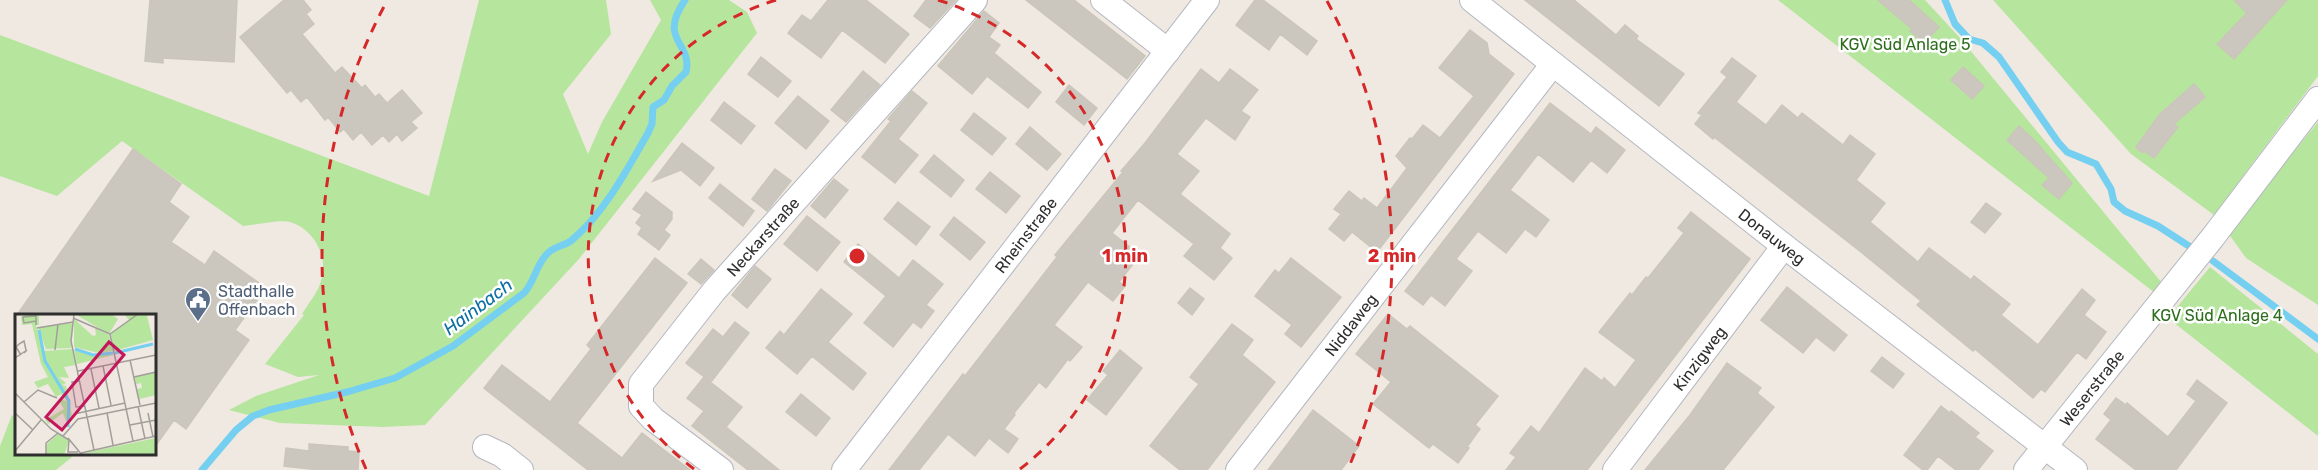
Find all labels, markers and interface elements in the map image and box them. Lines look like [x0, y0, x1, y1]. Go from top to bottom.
park label: KGV Süd Anlage 5 [1839, 35, 1971, 54]
street label: Neckarstraße [722, 193, 803, 280]
street label: Rheinstraße [990, 193, 1061, 277]
street label: Donauweg [1735, 204, 1809, 268]
text: 1 min [1102, 245, 1148, 267]
text: 2 min [1368, 245, 1416, 267]
centre of rings [847, 246, 867, 266]
water label: Hainbach [439, 274, 517, 340]
place label: Stadthalle Offenbach [218, 282, 295, 319]
public building icon: Stadthalle Offenbach [183, 285, 213, 323]
street label: Niddaweg [1321, 290, 1381, 360]
park label: KGV Süd Anlage 4 [2151, 306, 2283, 325]
inset map [15, 314, 156, 455]
street label: Kinzigweg [1669, 322, 1730, 394]
street label: Weserstraße [2055, 346, 2128, 430]

